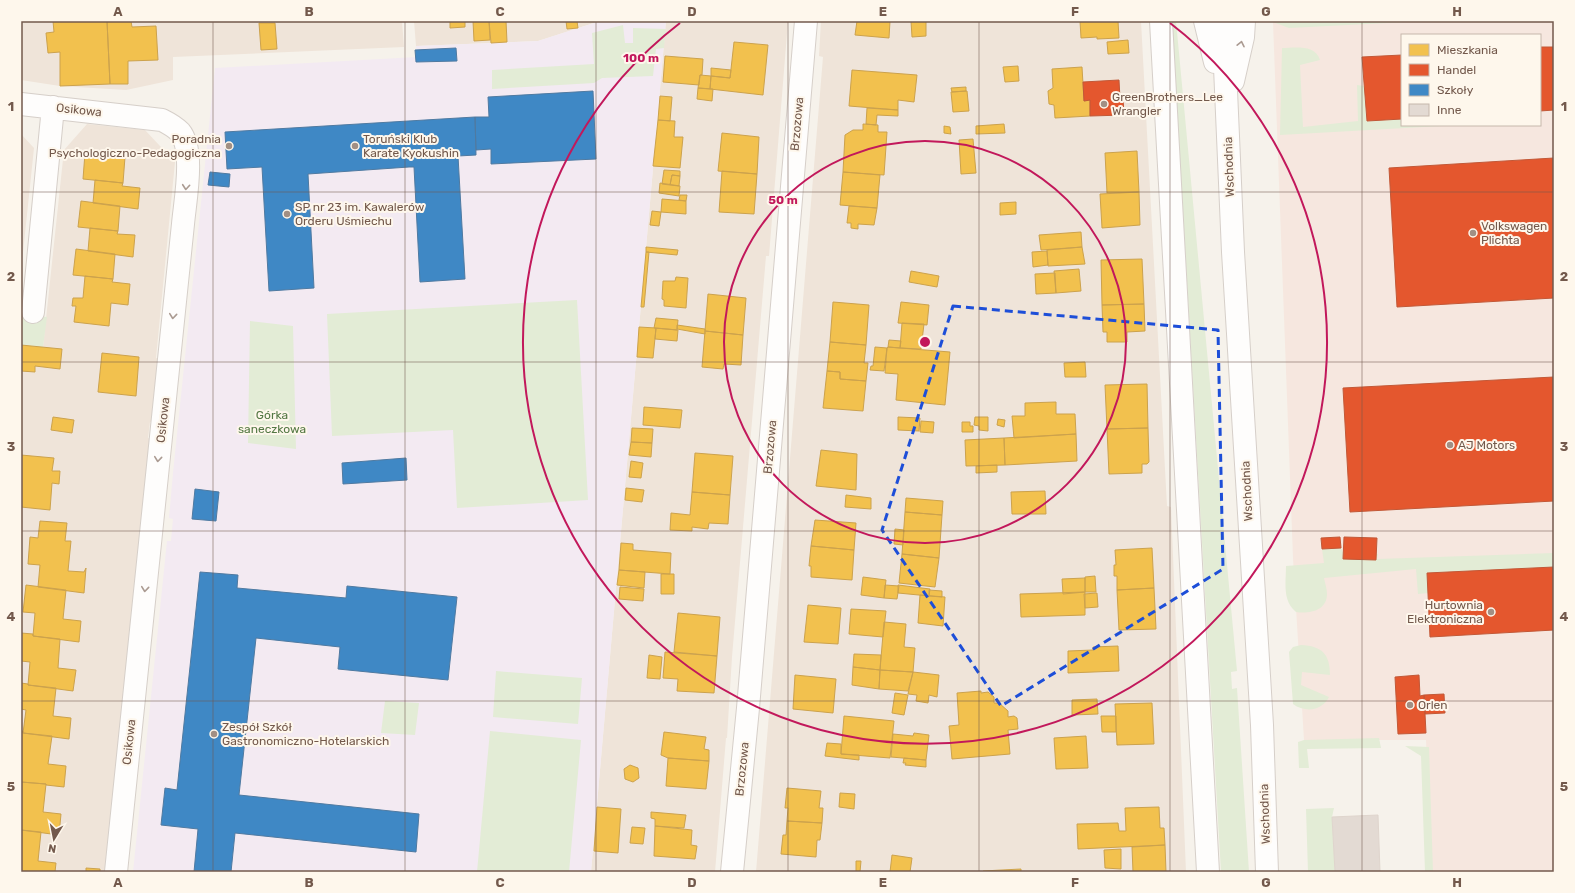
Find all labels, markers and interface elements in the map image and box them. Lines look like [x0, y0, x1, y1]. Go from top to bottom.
text: A [113, 4, 123, 19]
text: B [304, 4, 314, 19]
text: C [495, 4, 505, 19]
text: D [687, 4, 697, 19]
text: E [879, 4, 887, 19]
text: F [1071, 4, 1079, 19]
text: G [1261, 4, 1271, 19]
text: H [1452, 4, 1462, 19]
legend [1401, 34, 1541, 126]
one-way arrow [1237, 41, 1245, 47]
text: Mieszkania [1437, 43, 1498, 57]
text: 100 m [623, 51, 659, 65]
text: Handel [1437, 63, 1476, 77]
text: Szkoły [1437, 83, 1474, 97]
place label: GreenBrothers_Lee Wrangler [1112, 90, 1223, 118]
street label: Brzozowa [788, 96, 806, 152]
text: 1 [8, 99, 14, 114]
marker: GreenBrothers_Lee Wrangler [1099, 99, 1109, 109]
text: 1 [1561, 99, 1567, 114]
street label: Osikowa [55, 101, 103, 119]
text: Inne [1437, 103, 1462, 117]
place label: Poradnia Psychologiczno-Pedagogiczna [49, 132, 221, 160]
place label: Toruński Klub Karate Kyokushin [363, 132, 459, 160]
street label: Wschodnia [1221, 137, 1237, 197]
marker: Poradnia Psychologiczno-Pedagogiczna [224, 141, 234, 151]
marker: Toruński Klub Karate Kyokushin [350, 141, 360, 151]
one-way arrow [182, 184, 191, 190]
text: 50 m [768, 193, 798, 207]
place label: SP nr 23 im. Kawalerów Orderu Uśmiechu [295, 200, 425, 228]
marker: SP nr 23 im. Kawalerów Orderu Uśmiechu [282, 209, 292, 219]
place label: Volkswagen Plichta [1481, 219, 1547, 247]
marker: Volkswagen Plichta [1468, 228, 1478, 238]
text: 2 [7, 269, 15, 284]
text: 2 [1560, 269, 1568, 284]
one-way arrow [169, 313, 178, 319]
centre of rings [918, 335, 932, 349]
street label: Osikowa [154, 396, 172, 444]
park label: Górka saneczkowa [238, 408, 306, 436]
street label: Brzozowa [761, 419, 779, 475]
place label: AJ Motors [1458, 438, 1515, 452]
text: 3 [7, 439, 16, 454]
text: 3 [1560, 439, 1569, 454]
marker: AJ Motors [1445, 440, 1455, 450]
one-way arrow [154, 456, 163, 462]
street label: Wschodnia [1238, 461, 1256, 521]
one-way arrow [140, 586, 149, 592]
place label: Hurtownia Elektroniczna [1407, 598, 1483, 626]
marker: Hurtownia Elektroniczna [1486, 607, 1496, 617]
text: 4 [7, 609, 16, 624]
text: 4 [1560, 609, 1569, 624]
place label: Orlen [1418, 698, 1448, 712]
marker: Orlen [1405, 700, 1415, 710]
street label: Osikowa [120, 718, 138, 766]
place label: Zespół Szkół Gastronomiczno-Hotelarskich [222, 720, 389, 748]
marker: Zespół Szkół Gastronomiczno-Hotelarskich [209, 729, 219, 739]
street label: Brzozowa [732, 741, 752, 797]
text: 5 [7, 779, 15, 794]
text: 5 [1560, 779, 1568, 794]
street label: Wschodnia [1257, 784, 1273, 844]
north arrow [34, 819, 74, 859]
text: N [47, 841, 57, 855]
text: A [113, 875, 123, 890]
text: B [304, 875, 314, 890]
text: C [495, 875, 505, 890]
text: D [687, 875, 697, 890]
text: E [879, 875, 887, 890]
text: F [1071, 875, 1079, 890]
text: G [1261, 875, 1271, 890]
text: H [1452, 875, 1462, 890]

